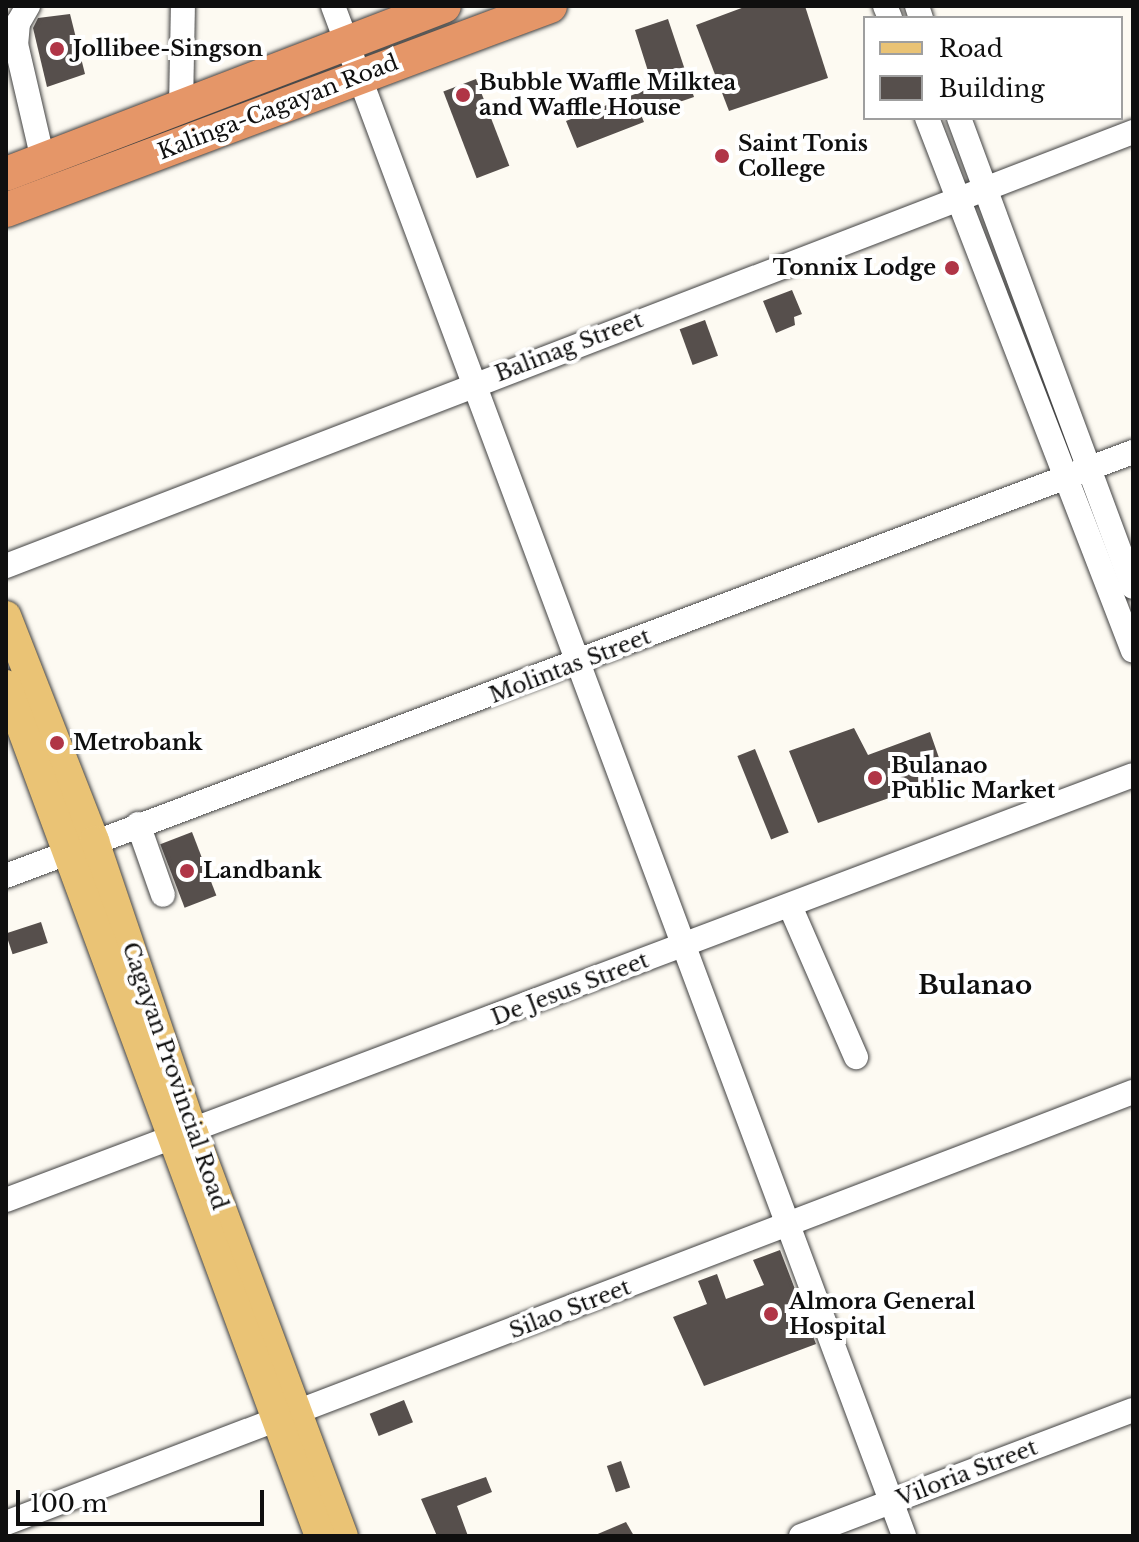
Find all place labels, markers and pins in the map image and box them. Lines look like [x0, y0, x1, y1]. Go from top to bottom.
place label: Jollibee-Singson [73, 36, 263, 62]
marker: Jollibee-Singson [48, 40, 66, 58]
place label: Bubble Waffle Milktea and Waffle House [479, 69, 737, 120]
marker: Bubble Waffle Milktea and Waffle House [454, 86, 472, 104]
place label: Saint Tonis College [738, 130, 869, 182]
marker: Saint Tonis College [713, 147, 731, 165]
place label: Tonnix Lodge [772, 255, 936, 281]
marker: Tonnix Lodge [943, 259, 961, 277]
place label: Metrobank [73, 730, 202, 756]
marker: Metrobank [48, 734, 66, 752]
place label: Bulanao Public Market [891, 752, 1055, 804]
marker: Bulanao Public Market [866, 769, 884, 787]
place label: Landbank [203, 858, 322, 884]
marker: Landbank [178, 862, 196, 880]
place label: Almora General Hospital [789, 1288, 975, 1340]
marker: Almora General Hospital [760, 1303, 782, 1325]

